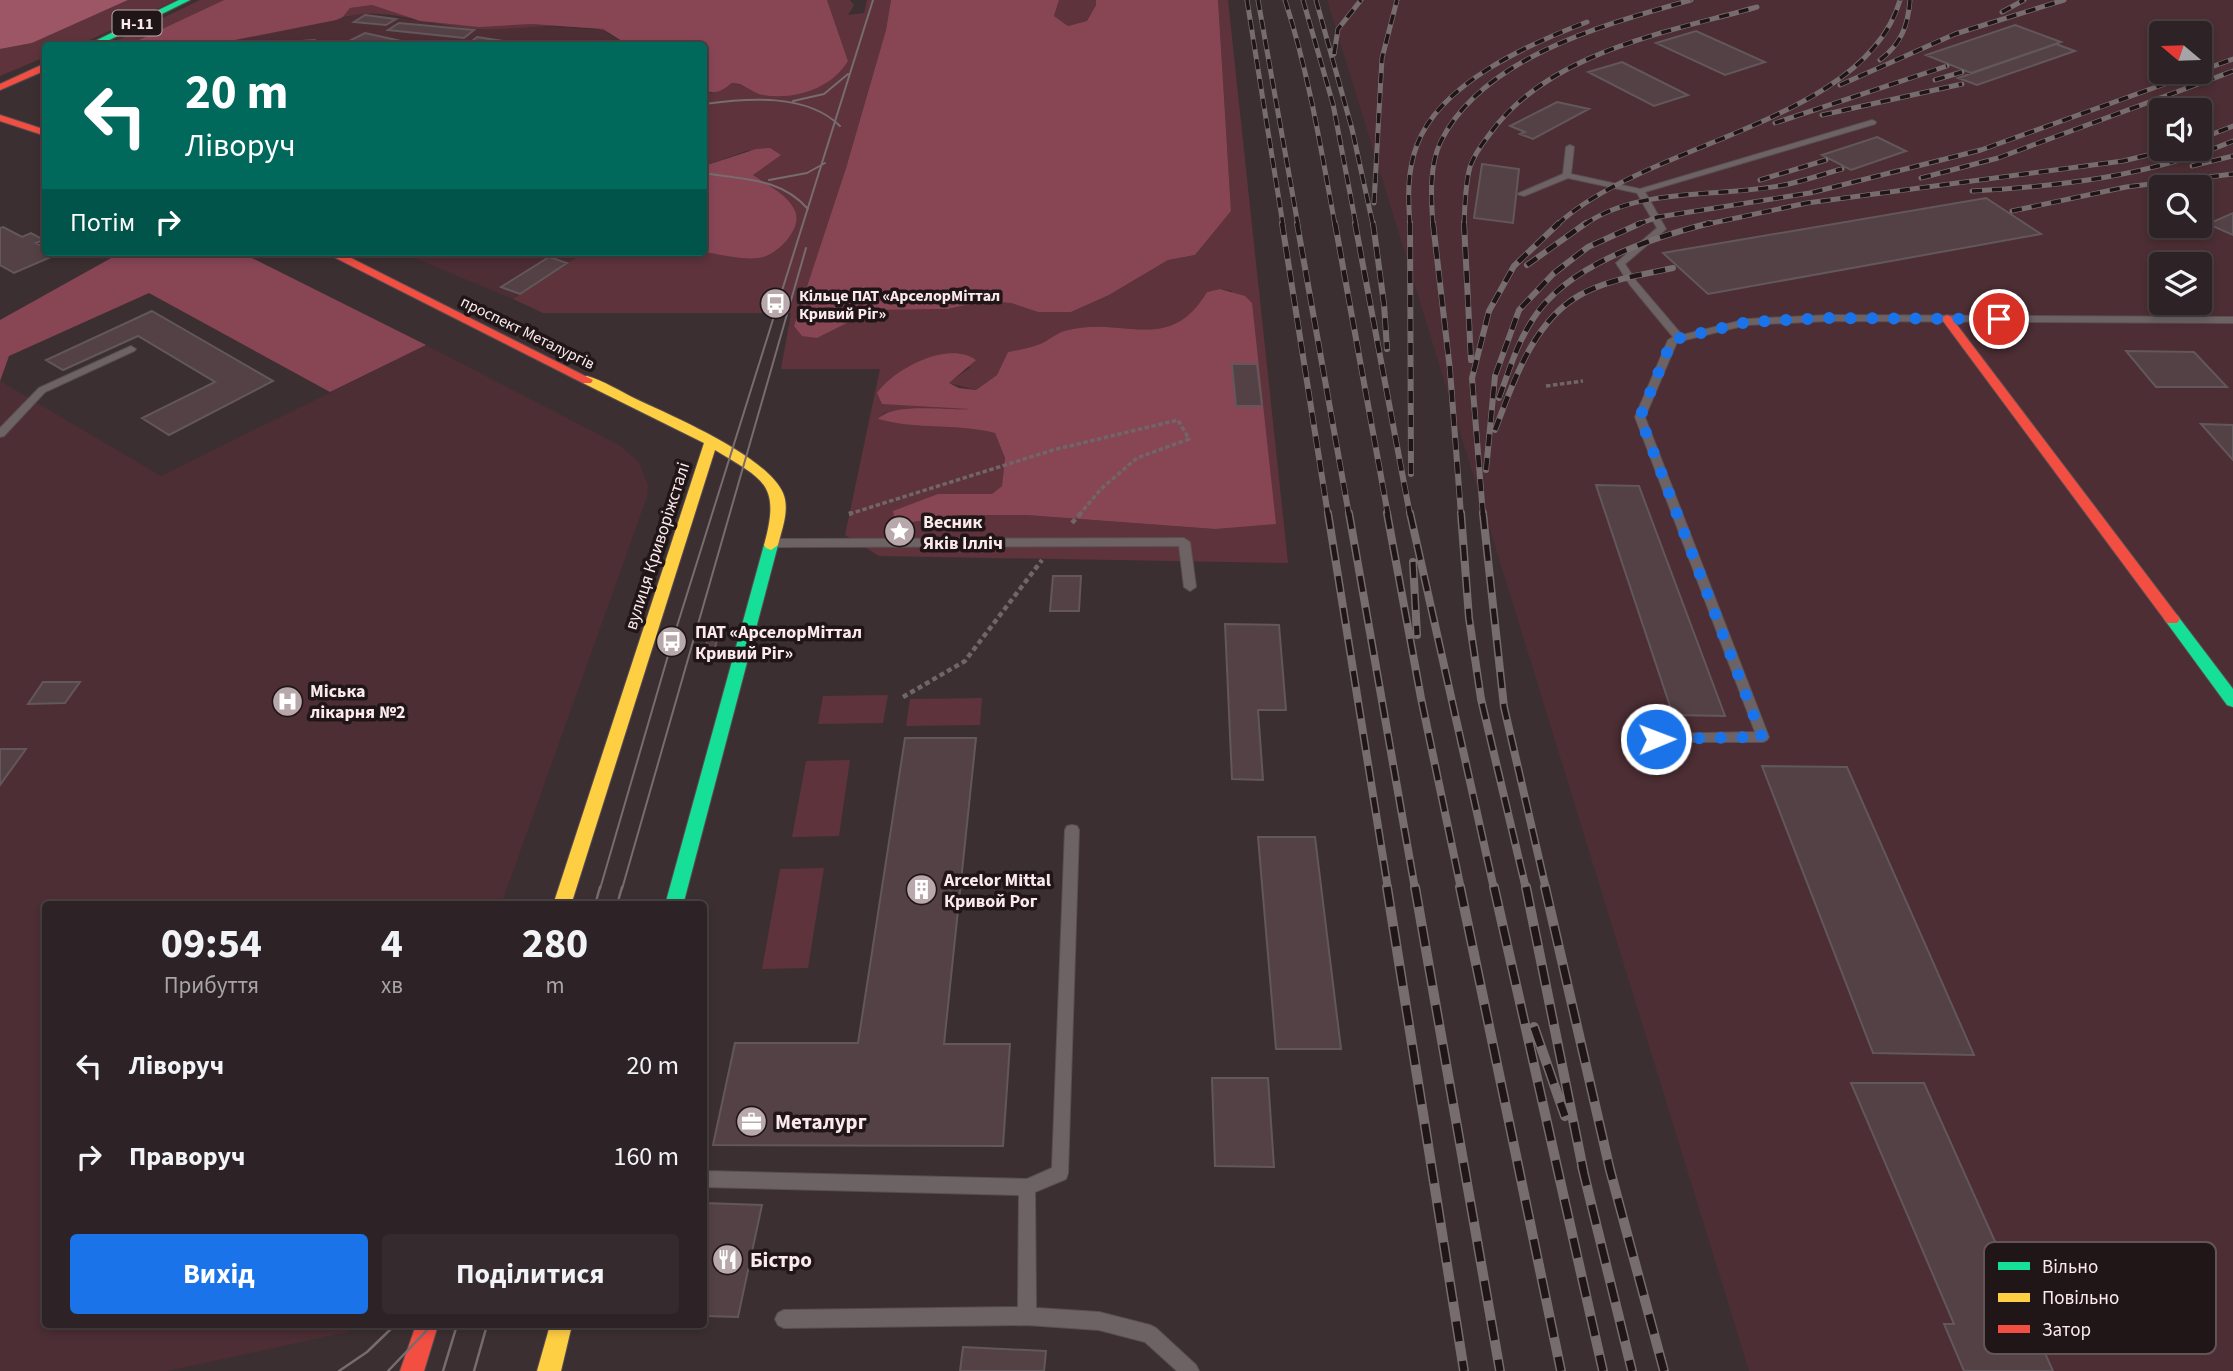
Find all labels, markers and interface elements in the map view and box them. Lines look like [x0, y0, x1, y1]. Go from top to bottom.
road number: Н-11 [113, 10, 162, 36]
north arrow [2149, 21, 2212, 84]
map controls [2149, 21, 2212, 315]
text: 20 m [185, 58, 289, 128]
icon: left [70, 70, 161, 161]
button: sound [2149, 98, 2212, 161]
text: Ліворуч [185, 123, 296, 169]
button: search [2149, 175, 2212, 238]
icon: right [149, 203, 187, 241]
text: Потім [70, 204, 135, 241]
button: layers [2149, 252, 2212, 315]
place label: Кільце ПАТ «АрселорМіттал Кривий Ріг» [799, 285, 1000, 325]
bus stop icon: Кільце ПАТ «АрселорМіттал Кривий Ріг» [759, 287, 793, 321]
pin [1969, 289, 2029, 349]
street label: проспект Металургів [457, 291, 598, 375]
icon: arrive [1980, 300, 2018, 338]
street label: вулиця Криворіжсталі [619, 459, 696, 633]
place label: Весник Яків Ілліч [923, 510, 1003, 556]
place icon: Весник Яків Ілліч [883, 515, 917, 549]
place label: ПАТ «АрселорМіттал Кривий Ріг» [695, 620, 862, 666]
bus stop icon: ПАТ «АрселорМіттал Кривий Ріг» [655, 625, 689, 659]
place label: Міська лікарня №2 [310, 679, 406, 725]
hospital icon: Міська лікарня №2 [270, 684, 304, 718]
position arrow [1619, 702, 1693, 776]
place label: Arcelor Mittal Кривой Рог [943, 868, 1051, 914]
building icon: Arcelor Mittal Кривой Рог [904, 873, 938, 907]
text: 09:54 [161, 914, 262, 974]
text: 4 [381, 914, 403, 974]
text: 280 [522, 914, 588, 974]
text: Прибуття [164, 969, 259, 1002]
text: хв [381, 969, 403, 1002]
text: m [545, 969, 565, 1002]
icon: left [70, 1047, 108, 1085]
text: Ліворуч [129, 1047, 224, 1084]
text: 20 m [626, 1047, 679, 1084]
office icon: Металург [735, 1105, 769, 1139]
place label: Металург [775, 1107, 867, 1137]
icon: right [70, 1138, 108, 1176]
text: Праворуч [129, 1138, 245, 1175]
text: 160 m [613, 1138, 679, 1175]
button: Вихід [70, 1234, 368, 1314]
button: Поділитися [382, 1234, 679, 1314]
legend [1984, 1242, 2216, 1354]
restaurant icon: Бістро [710, 1243, 744, 1277]
place label: Бістро [750, 1245, 812, 1275]
text: Вільно [2042, 1254, 2098, 1281]
text: Повільно [2042, 1285, 2119, 1312]
text: Затор [2042, 1317, 2091, 1344]

